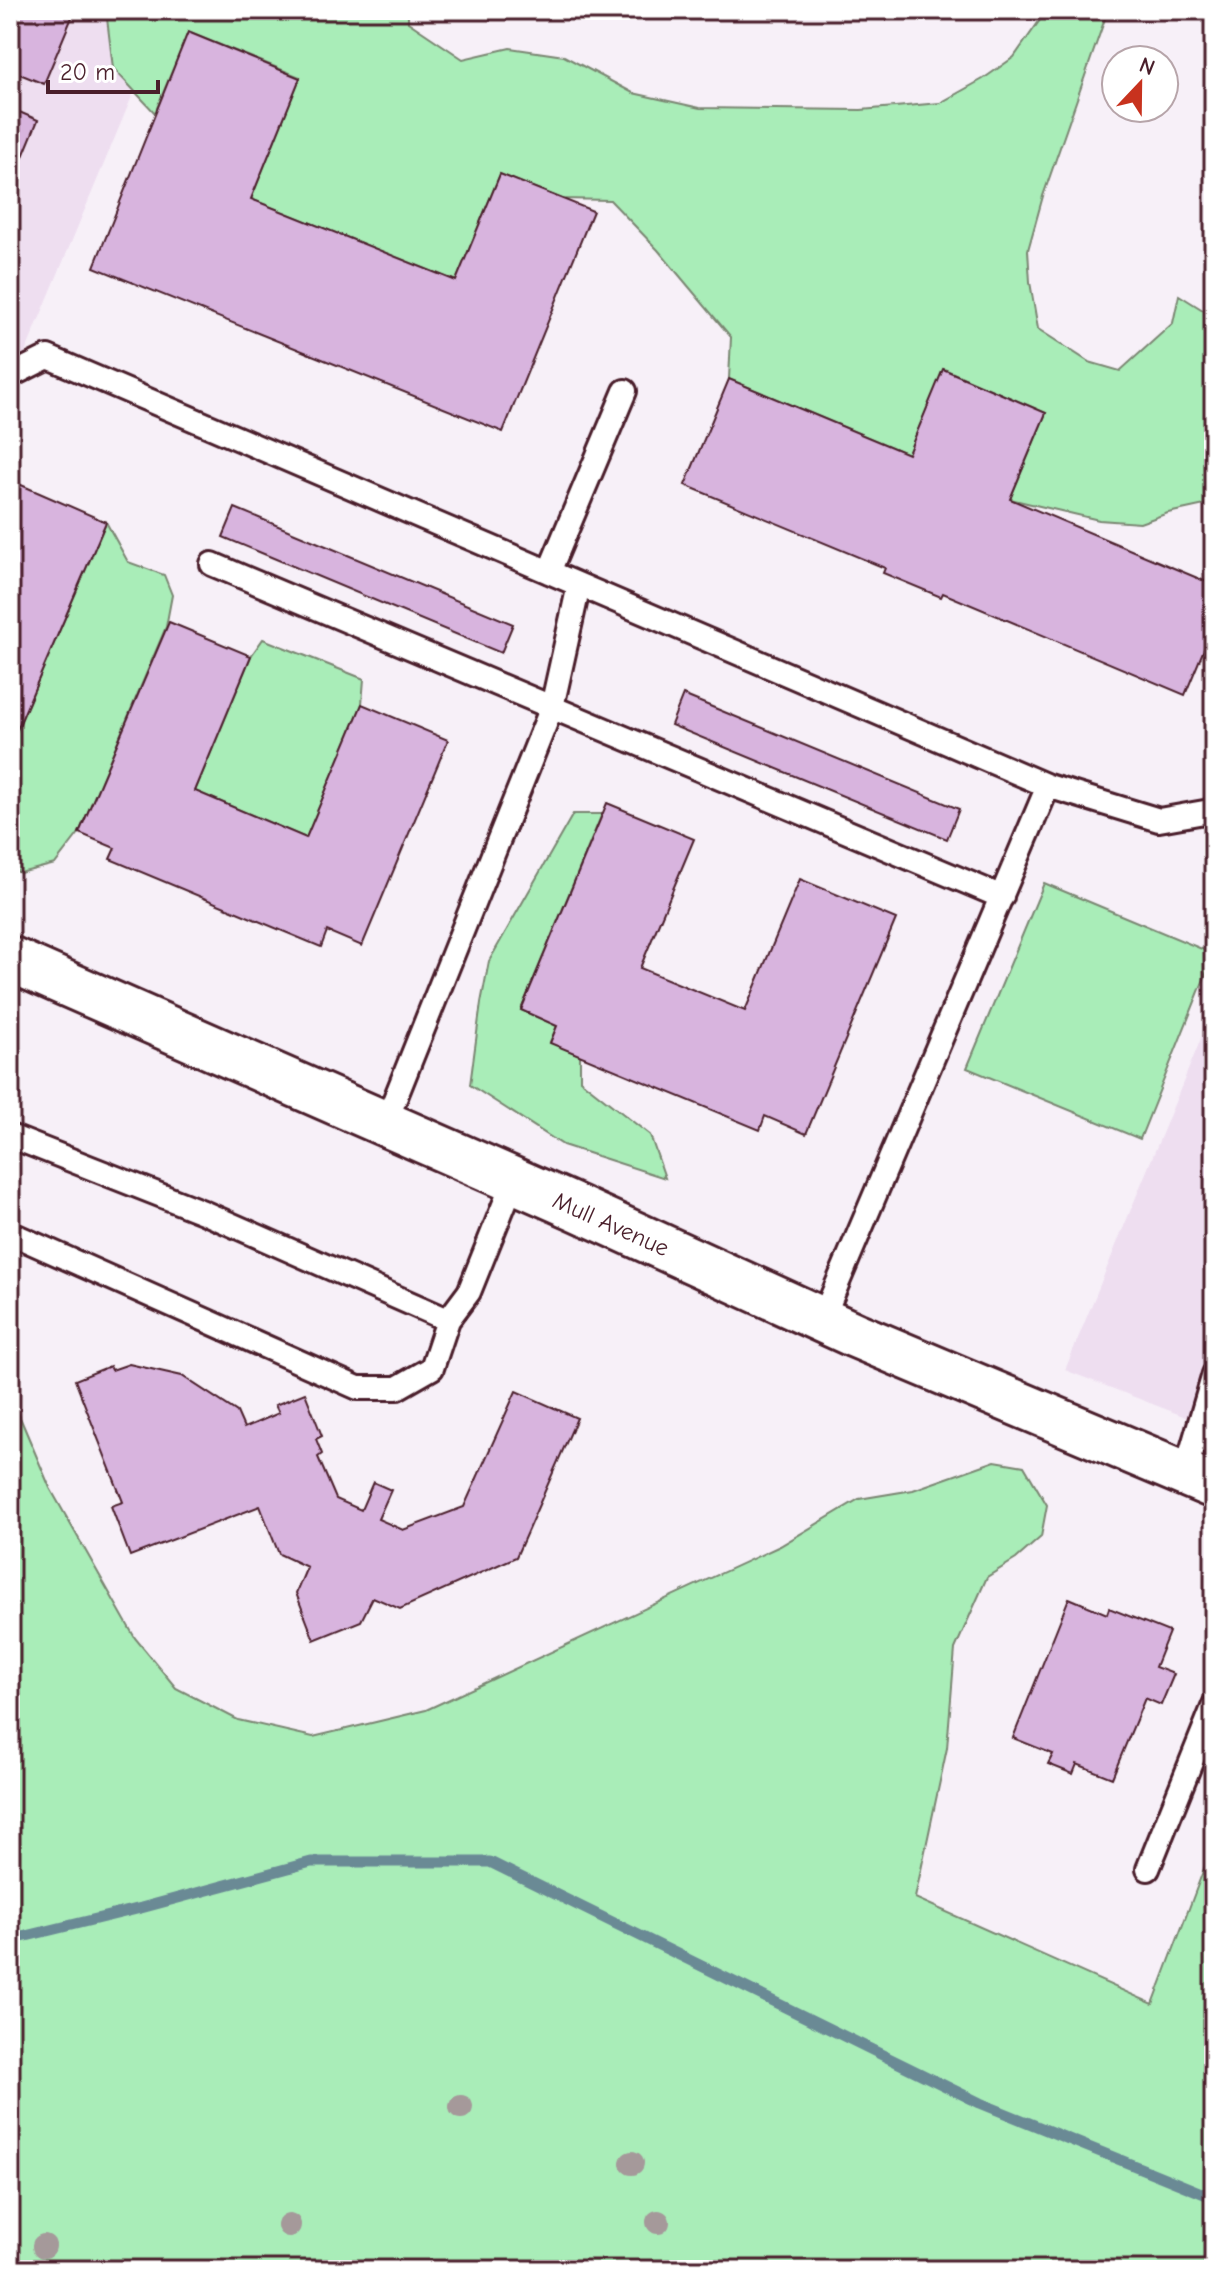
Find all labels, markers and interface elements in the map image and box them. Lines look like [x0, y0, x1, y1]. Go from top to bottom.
scale bar [48, 44, 158, 94]
north arrow [1100, 44, 1180, 124]
text: N [1136, 52, 1159, 81]
text: 20 m [60, 58, 115, 86]
street label: Mull Avenue [549, 1186, 673, 1262]

